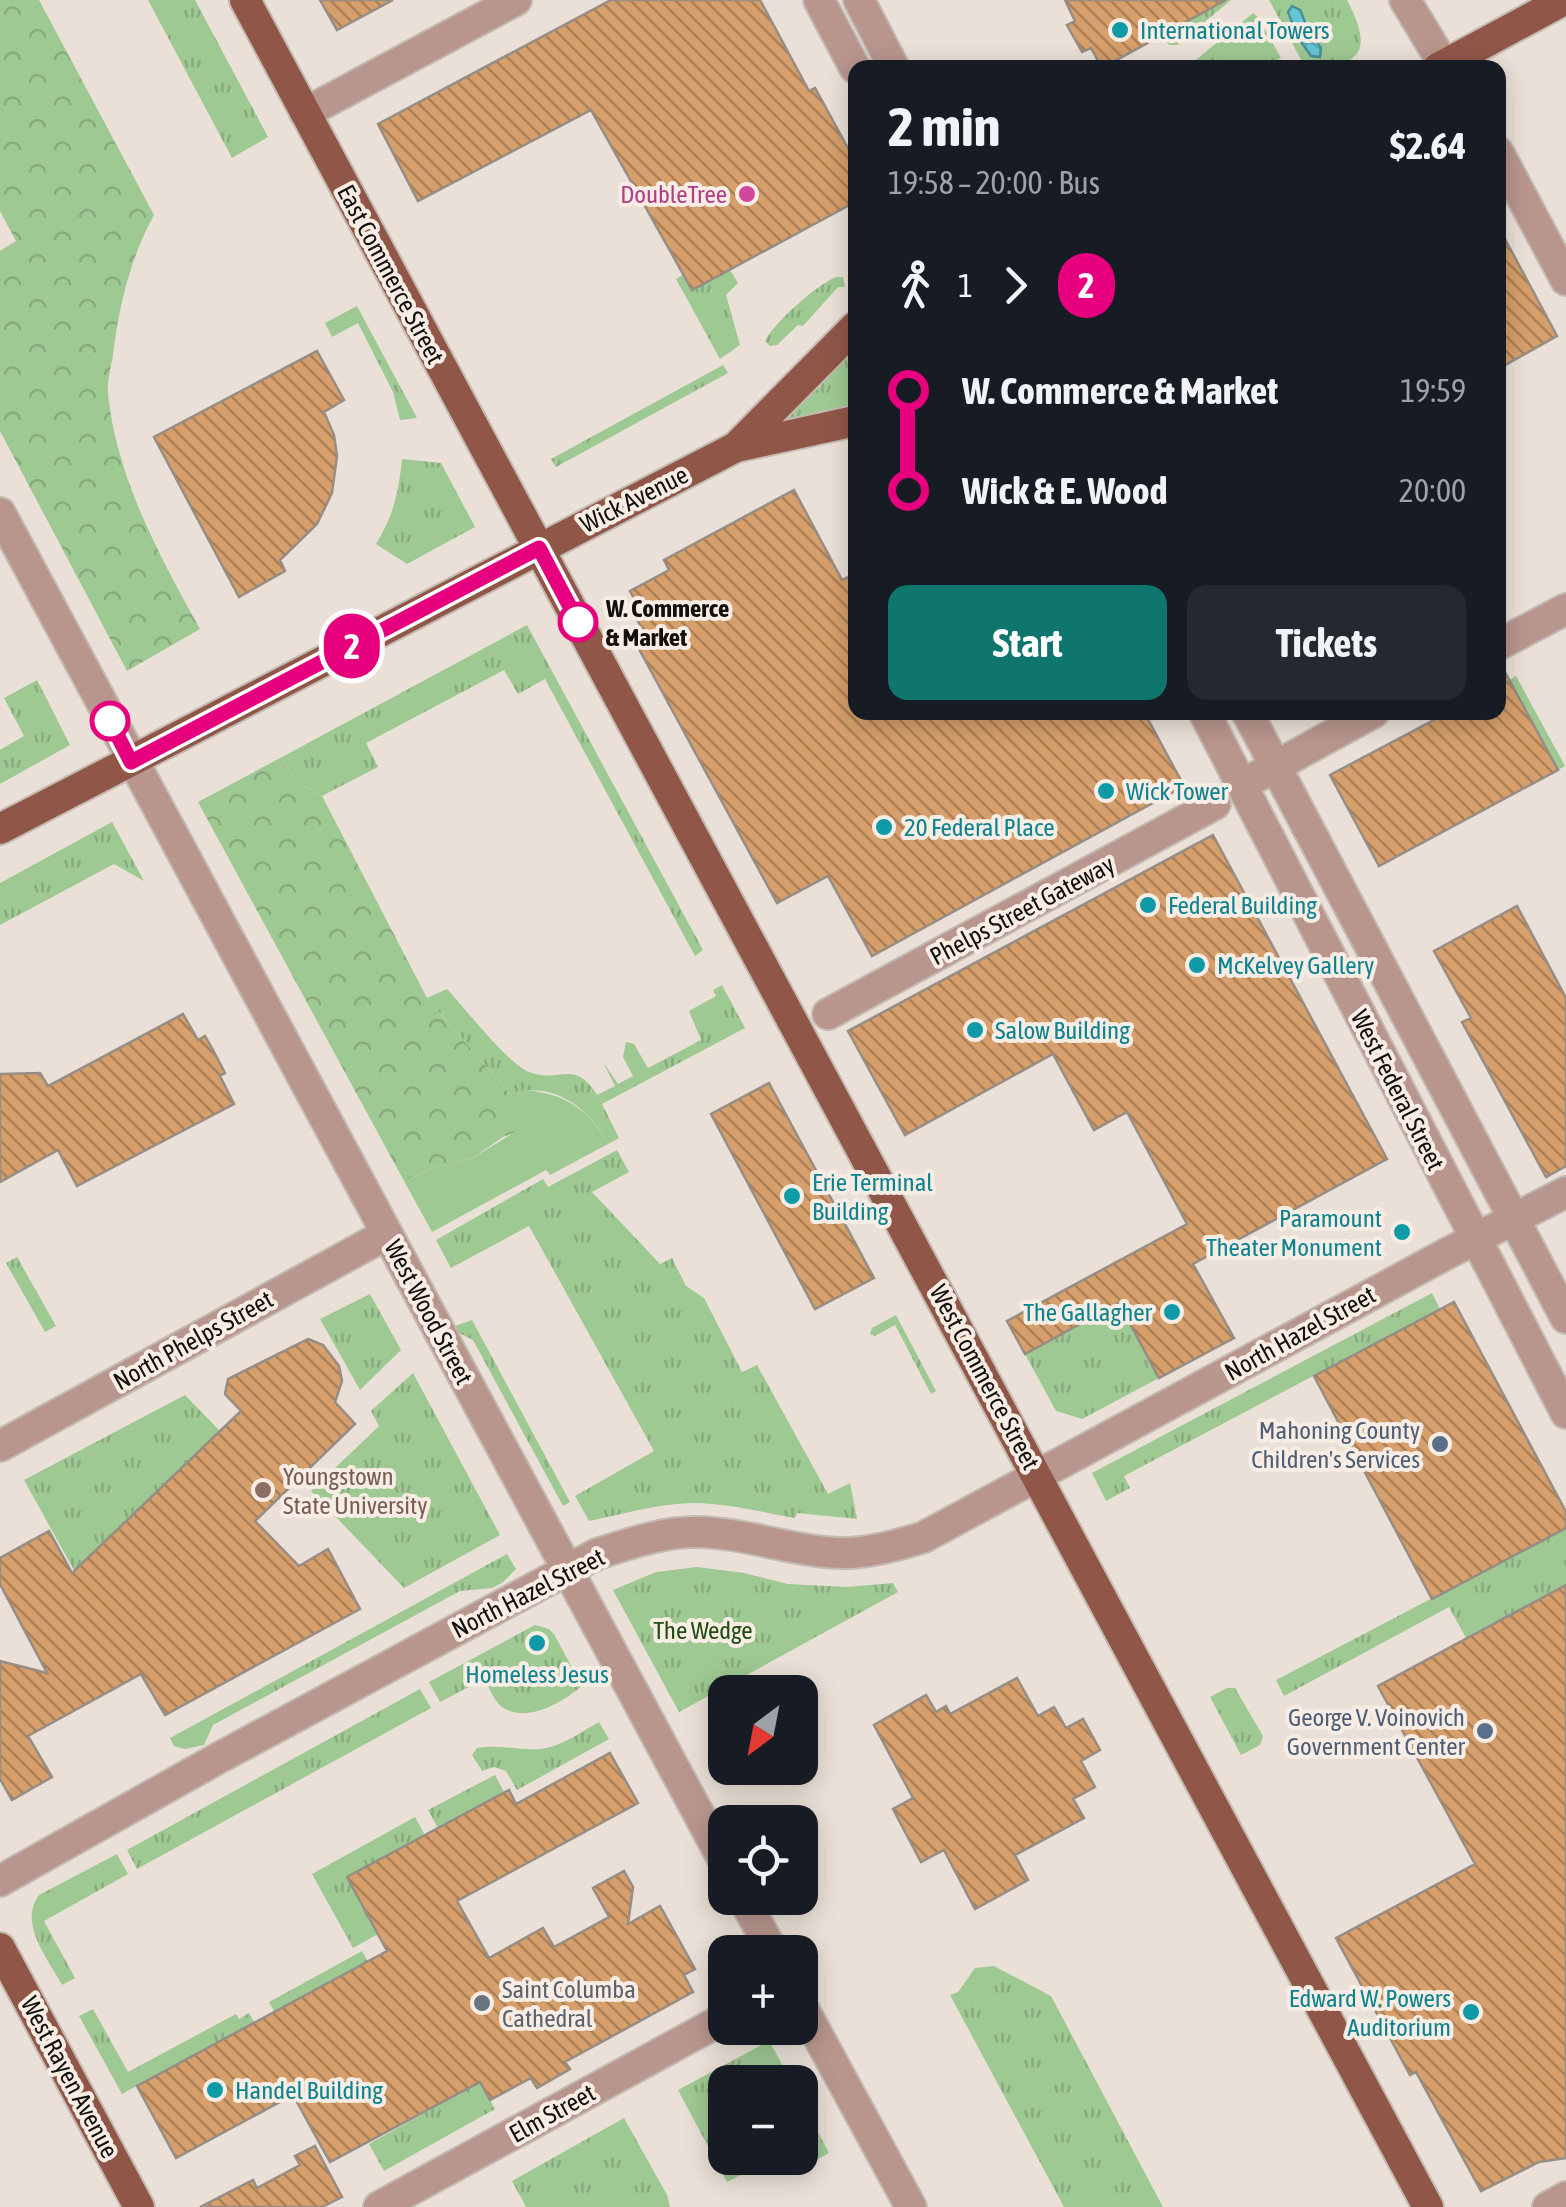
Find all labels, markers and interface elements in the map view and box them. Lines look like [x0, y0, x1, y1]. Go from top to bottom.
place label: International Towers [1140, 16, 1330, 44]
marker: International Towers [1109, 19, 1131, 41]
text: 2 min [888, 95, 1000, 158]
text: $2.64 [1390, 124, 1466, 167]
text: 19:58 – 20:00 · Bus [888, 164, 1100, 201]
street label: East Commerce Street [332, 180, 450, 368]
place label: DoubleTree [620, 180, 727, 208]
marker: DoubleTree [736, 183, 758, 205]
icon: walk [888, 258, 943, 313]
icon: forward [988, 258, 1043, 313]
text: 2 [1078, 265, 1095, 305]
text: 1 [958, 267, 973, 304]
text: W. Commerce & Market [962, 369, 1278, 412]
text: 19:59 [1400, 372, 1466, 409]
street label: Wick Avenue [576, 460, 692, 538]
text: Wick & E. Wood [962, 469, 1168, 512]
text: 20:00 [1399, 472, 1466, 509]
button: Start [888, 585, 1167, 700]
button: Tickets [1187, 585, 1466, 700]
place label: W. Commerce & Market [605, 594, 729, 651]
marker: W. Commerce & Market [559, 603, 597, 641]
line badge: 2 [320, 614, 384, 678]
text: 2 [344, 626, 360, 666]
unlabelled marker [91, 702, 129, 740]
place label: Wick Tower [1126, 777, 1229, 805]
marker: Wick Tower [1095, 780, 1117, 802]
place label: 20 Federal Place [904, 813, 1055, 841]
marker: 20 Federal Place [873, 816, 895, 838]
street label: Phelps Street Gateway [925, 850, 1119, 970]
place label: Federal Building [1168, 891, 1317, 919]
marker: Federal Building [1137, 894, 1159, 916]
place label: McKelvey Gallery [1217, 951, 1374, 979]
marker: McKelvey Gallery [1186, 954, 1208, 976]
street label: West Federal Street [1346, 1005, 1450, 1175]
place label: Salow Building [995, 1016, 1130, 1044]
marker: Salow Building [964, 1019, 986, 1041]
place label: Erie Terminal Building [812, 1168, 933, 1225]
marker: Erie Terminal Building [781, 1185, 803, 1207]
place label: Paramount Theater Monument [1206, 1204, 1382, 1261]
marker: Paramount Theater Monument [1391, 1221, 1413, 1243]
street label: West Wood Street [379, 1235, 479, 1389]
street label: West Commerce Street [925, 1280, 1045, 1474]
street label: North Hazel Street [1220, 1280, 1380, 1386]
street label: North Phelps Street [109, 1285, 277, 1395]
place label: The Gallagher [1023, 1298, 1153, 1326]
marker: The Gallagher [1161, 1301, 1183, 1323]
place label: Mahoning County Children's Services [1251, 1416, 1420, 1473]
marker: Mahoning County Children's Services [1429, 1433, 1451, 1455]
place label: Youngstown State University [283, 1462, 428, 1519]
marker: Youngstown State University [252, 1479, 274, 1501]
street label: North Hazel Street [447, 1542, 609, 1644]
park label: The Wedge [653, 1616, 753, 1644]
marker: Homeless Jesus [526, 1632, 548, 1654]
place label: Homeless Jesus [465, 1660, 609, 1688]
north arrow [708, 1675, 818, 1785]
map controls [708, 1675, 818, 2175]
place label: George V. Voinovich Government Center [1287, 1703, 1466, 1760]
marker: George V. Voinovich Government Center [1474, 1720, 1496, 1742]
button: locate [708, 1805, 818, 1915]
button: + [708, 1935, 818, 2045]
place label: Saint Columba Cathedral [502, 1975, 636, 2032]
place label: Edward W. Powers Auditorium [1289, 1984, 1451, 2041]
street label: West Rayen Avenue [16, 1992, 124, 2162]
marker: Saint Columba Cathedral [471, 1992, 493, 2014]
marker: Edward W. Powers Auditorium [1460, 2001, 1482, 2023]
button: − [708, 2065, 818, 2175]
place label: Handel Building [235, 2076, 383, 2104]
street label: Elm Street [504, 2078, 600, 2148]
marker: Handel Building [204, 2079, 226, 2101]

